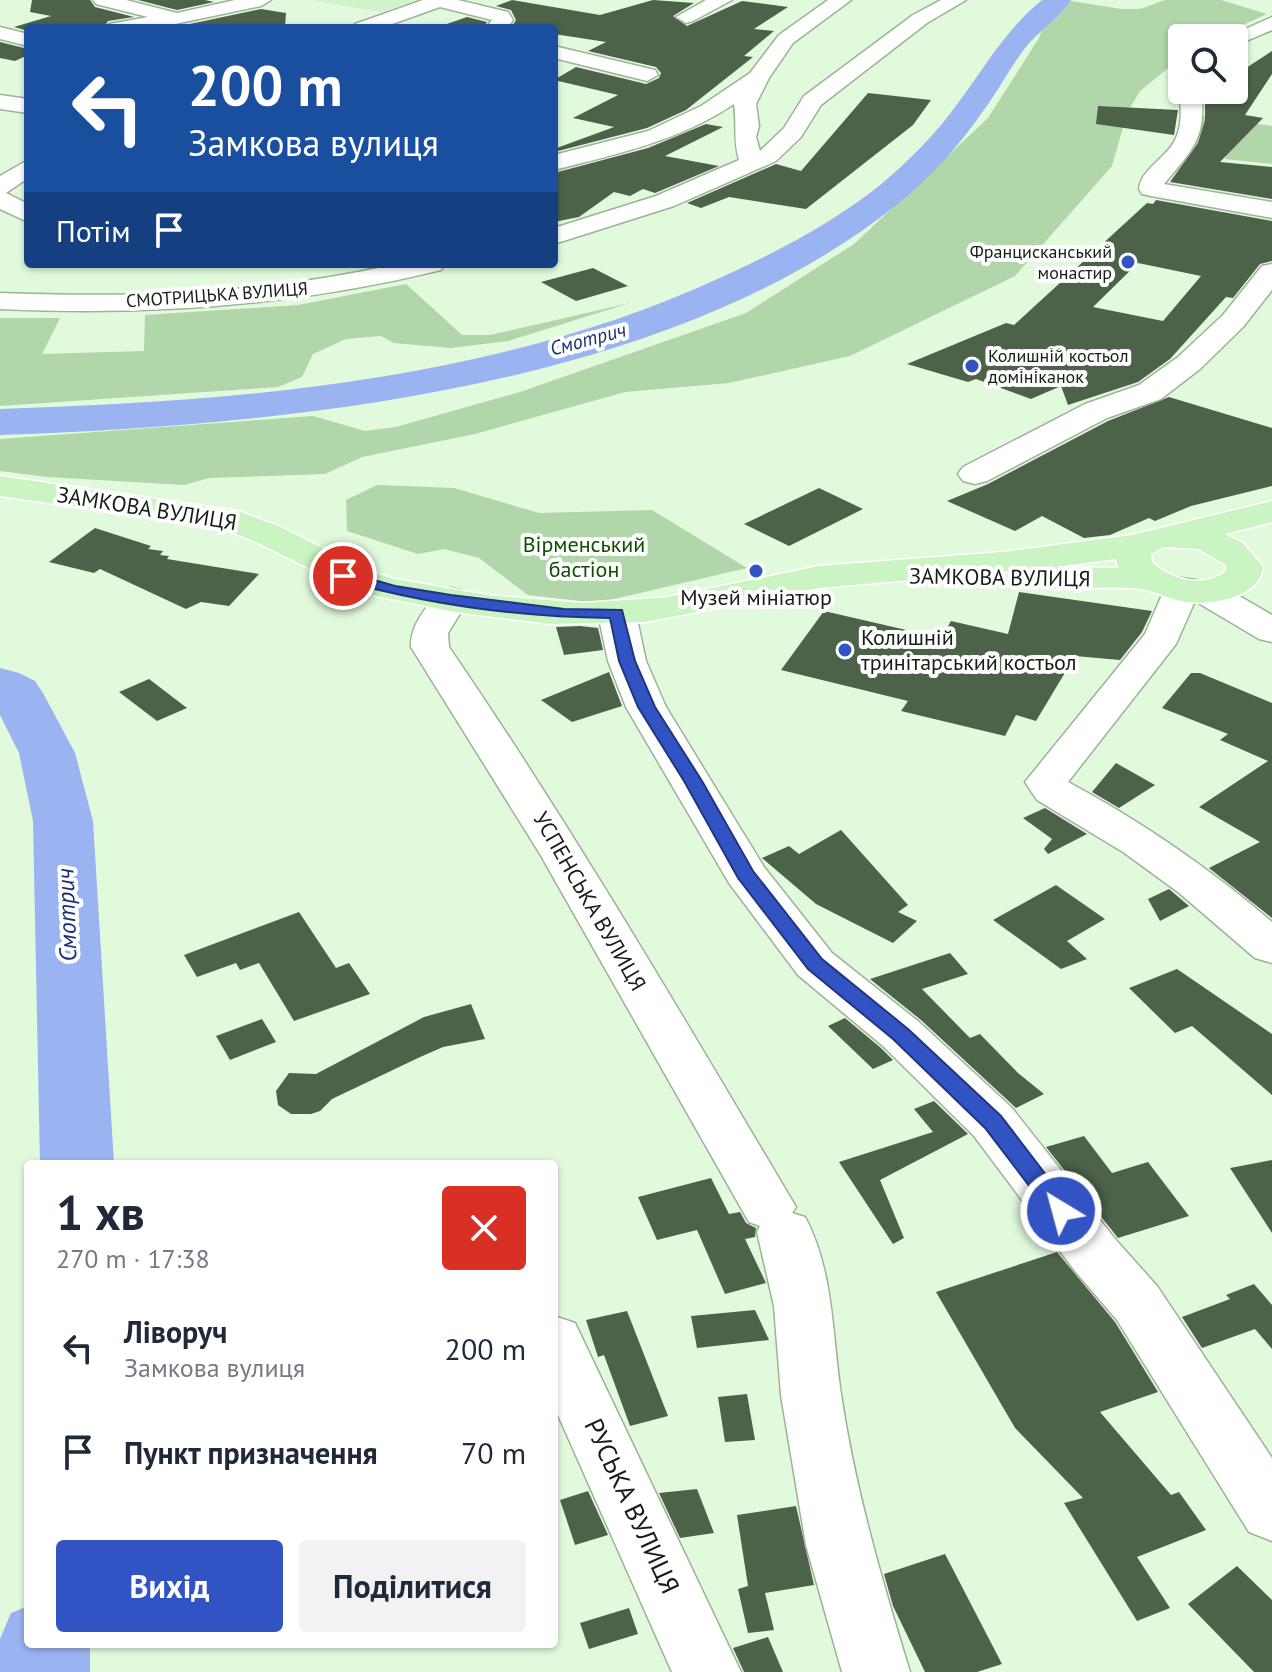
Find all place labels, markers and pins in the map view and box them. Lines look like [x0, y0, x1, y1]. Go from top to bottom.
place label: Францисканський монастир [970, 240, 1112, 284]
marker: Францисканський монастир [1119, 253, 1137, 271]
place label: Колишній костьол домініканок [988, 344, 1128, 388]
marker: Колишній костьол домініканок [963, 357, 981, 375]
pin [309, 542, 377, 610]
marker: Музей мініатюр [747, 562, 765, 580]
place label: Музей мініатюр [680, 583, 832, 611]
place label: Колишній тринітарський костьол [861, 623, 1077, 676]
marker: Колишній тринітарський костьол [836, 641, 854, 659]

